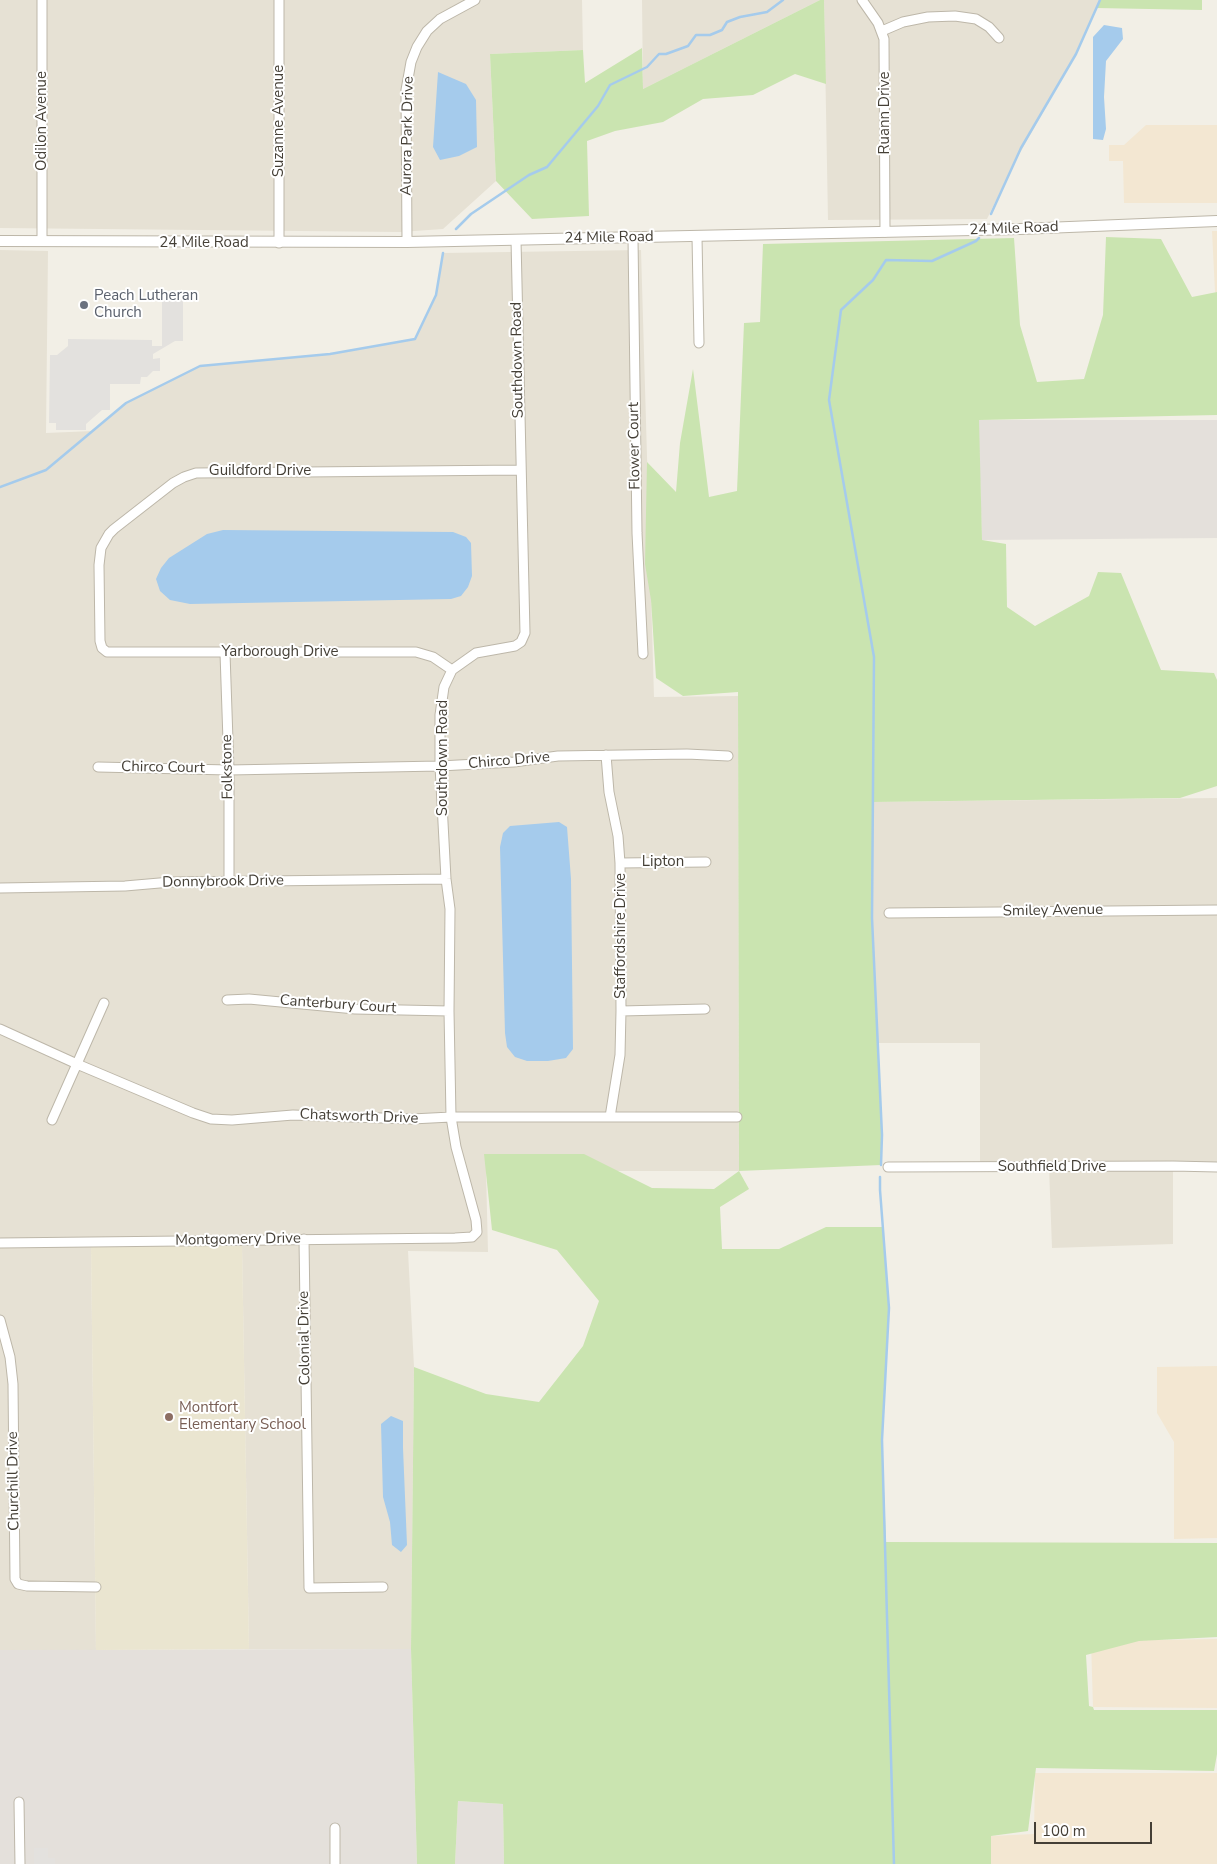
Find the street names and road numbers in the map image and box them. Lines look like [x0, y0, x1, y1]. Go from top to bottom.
street label: Suzanne Avenue [270, 65, 288, 177]
street label: Odilon Avenue [33, 71, 51, 171]
street label: Ruann Drive [876, 72, 894, 154]
street label: Aurora Park Drive [398, 76, 418, 196]
street label: 24 Mile Road [969, 218, 1059, 240]
street label: 24 Mile Road [564, 228, 654, 248]
street label: 24 Mile Road [159, 234, 249, 252]
street label: Southdown Road [508, 302, 528, 418]
street label: Flower Court [625, 402, 645, 490]
street label: Guildford Drive [209, 462, 311, 480]
street label: Yarborough Drive [222, 643, 338, 661]
street label: Southdown Road [434, 700, 452, 816]
street label: Folkstone [218, 734, 238, 800]
street label: Chirco Drive [467, 748, 551, 774]
street label: Chirco Court [121, 758, 205, 778]
street label: Lipton [642, 853, 684, 871]
street label: Donnybrook Drive [162, 872, 284, 892]
street label: Staffordshire Drive [612, 873, 630, 999]
street label: Smiley Avenue [1003, 901, 1103, 921]
street label: Canterbury Court [279, 992, 397, 1018]
street label: Chatsworth Drive [299, 1106, 419, 1128]
street label: Southfield Drive [998, 1158, 1106, 1176]
street label: Montgomery Drive [175, 1230, 301, 1250]
street label: Colonial Drive [295, 1291, 315, 1385]
street label: Churchill Drive [4, 1431, 24, 1531]

